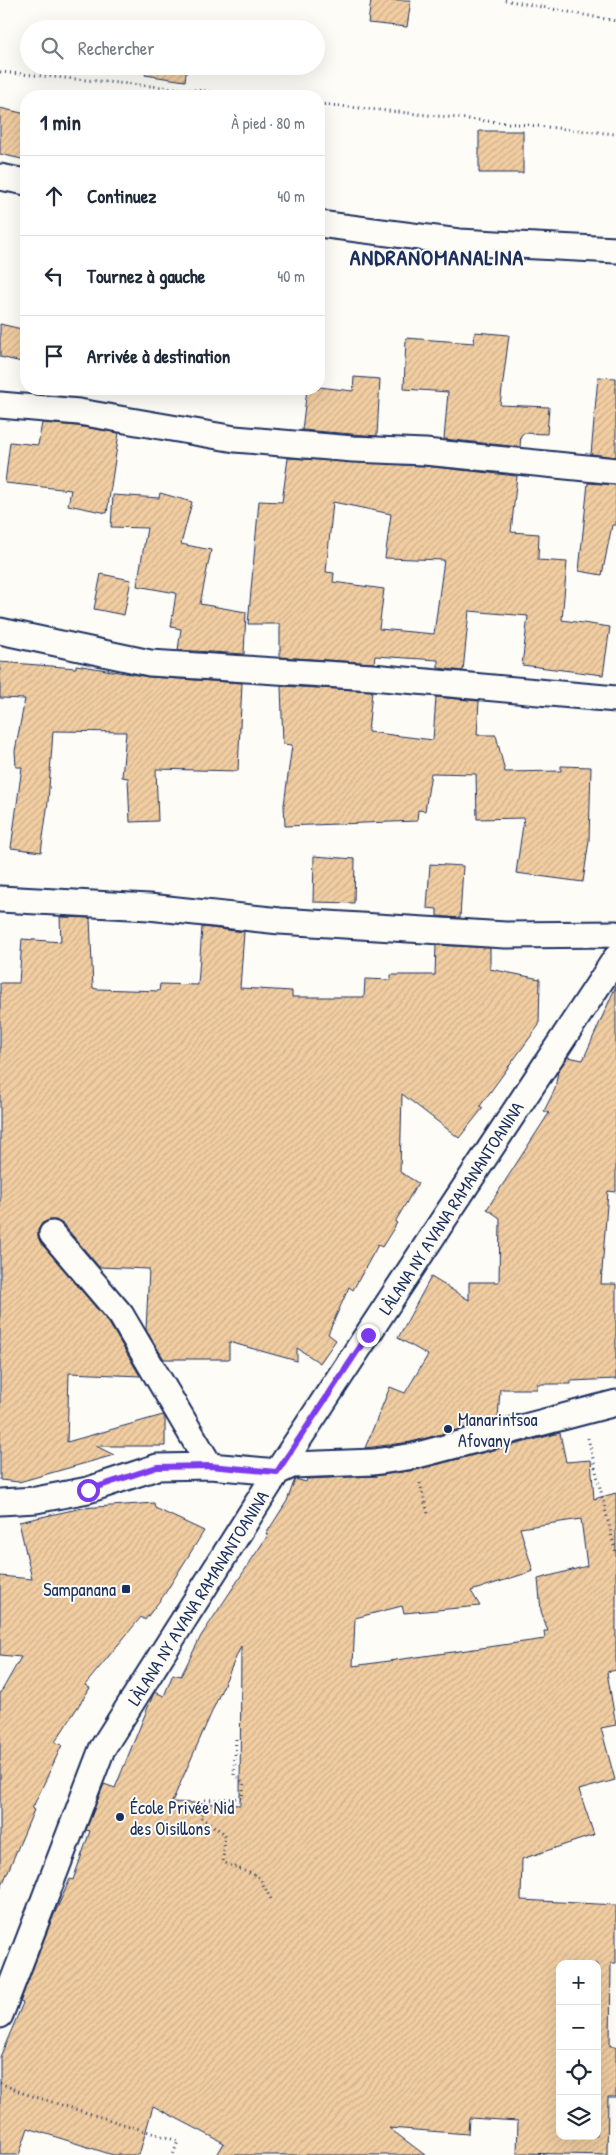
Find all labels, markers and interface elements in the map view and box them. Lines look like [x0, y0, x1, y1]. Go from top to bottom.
search box [20, 20, 325, 75]
icon: search [38, 34, 66, 62]
text: Rechercher [78, 35, 155, 61]
text: 1 min [40, 108, 81, 137]
text: À pied · 80 m [231, 112, 305, 134]
icon: ahead [40, 182, 68, 210]
text: Continuez [87, 183, 156, 209]
text: 40 m [277, 185, 305, 207]
district label: ANDRANOMANALINA [350, 242, 524, 272]
icon: left [40, 262, 68, 290]
text: Tournez à gauche [87, 263, 205, 289]
text: 40 m [277, 265, 305, 287]
icon: arrive [40, 342, 68, 370]
text: Arrivée à destination [87, 343, 230, 369]
street label: LÀLANA NY AVANA RAMANANTOANINA [373, 1097, 529, 1319]
route end [357, 1324, 380, 1347]
place label: Manarintsoa Afovany [458, 1407, 538, 1453]
marker: Manarintsoa Afovany [442, 1423, 454, 1435]
route start [77, 1479, 100, 1502]
street label: LÀLANA NY AVANA RAMANANTOANINA [121, 1486, 275, 1710]
place label: Sampanana [43, 1577, 116, 1602]
marker: Sampanana [120, 1583, 132, 1595]
place label: École Privée Nid des Oisillons [130, 1795, 234, 1841]
marker: École Privée Nid des Oisillons [114, 1811, 126, 1823]
map controls [556, 1960, 601, 2140]
button: + [556, 1960, 601, 2005]
button: − [556, 2005, 601, 2050]
button: locate [556, 2050, 601, 2095]
button: layers [556, 2095, 601, 2140]

